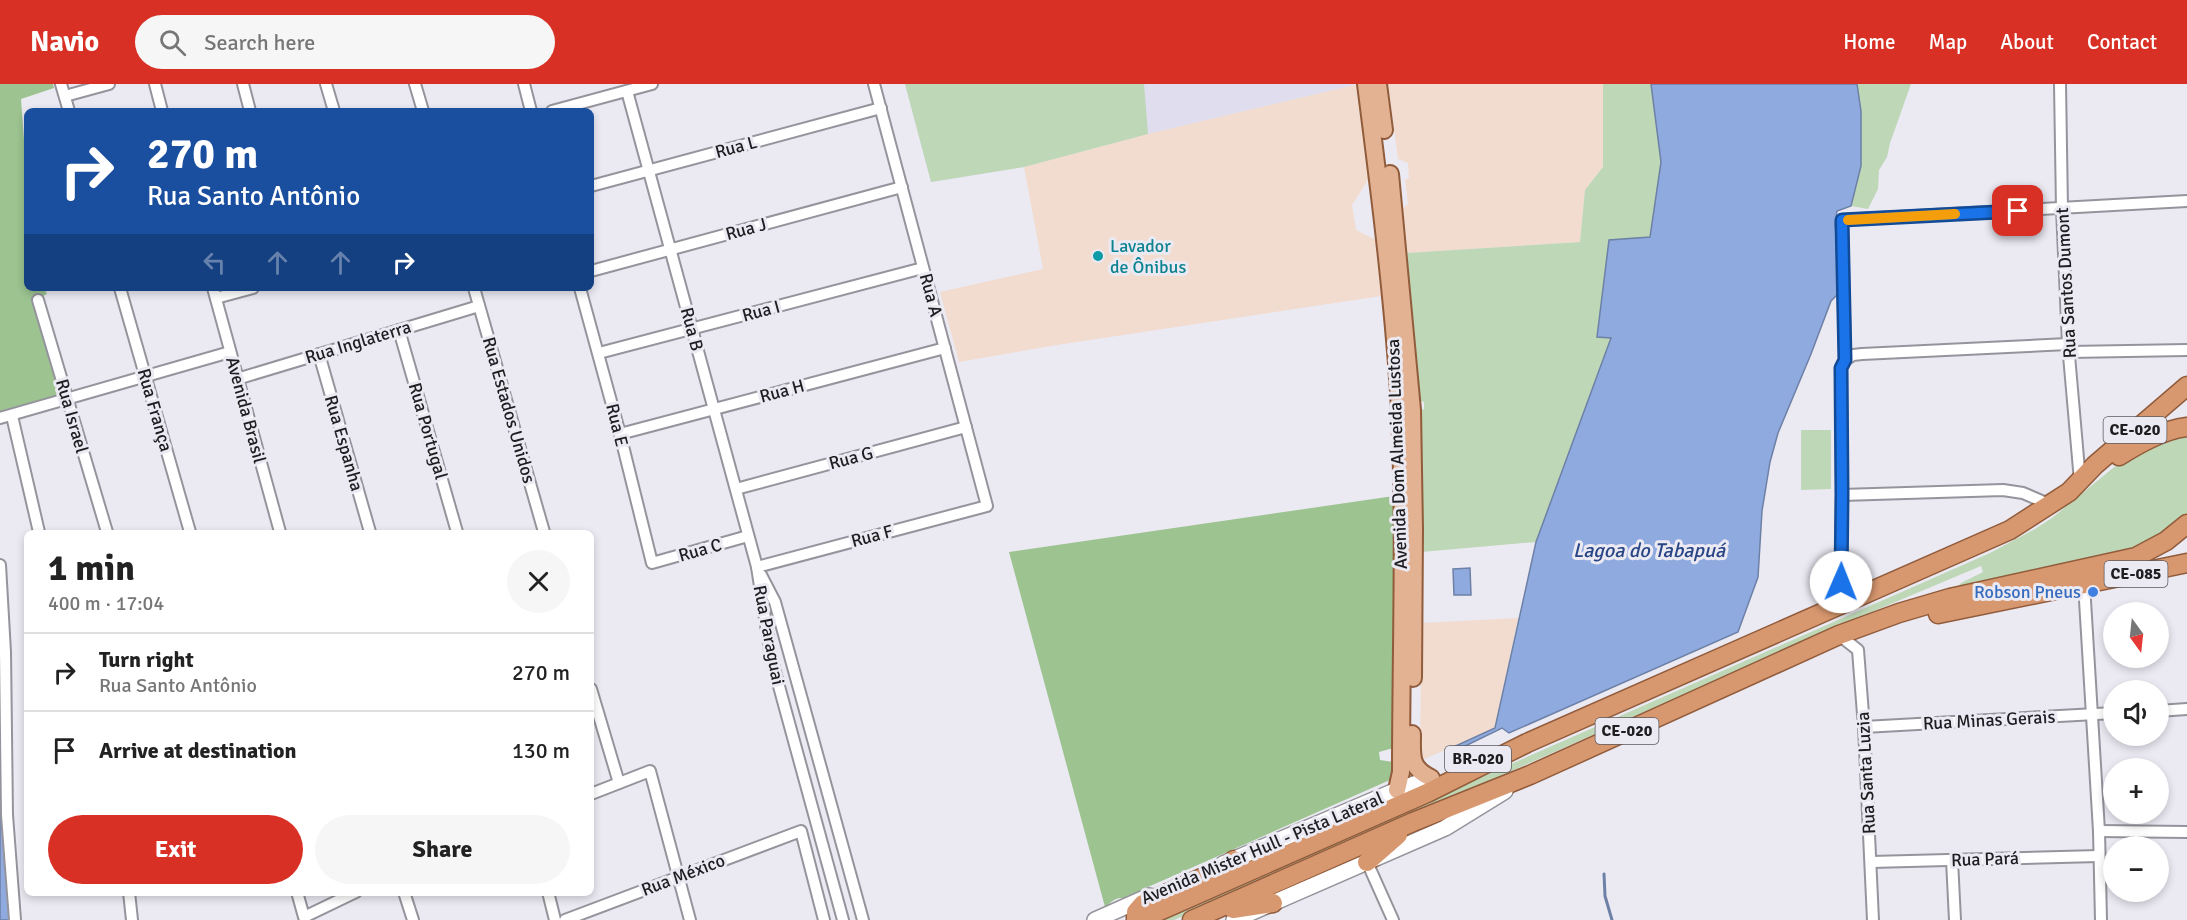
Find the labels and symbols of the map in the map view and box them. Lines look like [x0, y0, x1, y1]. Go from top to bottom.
street label: Rua L [713, 131, 759, 163]
pin [1992, 185, 2043, 236]
street label: Rua Santos Dumont [2051, 207, 2081, 359]
street label: Rua J [723, 213, 769, 245]
place label: Lavador de Ônibus [1110, 235, 1186, 278]
marker: Lavador de Ônibus [1091, 249, 1105, 263]
street label: Rua A [915, 271, 947, 319]
street label: Rua I [739, 295, 783, 327]
street label: Rua B [676, 305, 708, 353]
street label: Rua Inglaterra [302, 315, 414, 369]
street label: Rua Estados Unidos [478, 334, 540, 486]
street label: Avenida Dom Almeida Lustosa [1382, 338, 1412, 570]
street label: Avenida Brasil [221, 354, 271, 466]
street label: Rua França [133, 366, 177, 454]
street label: Rua H [757, 374, 807, 408]
street label: Rua Israel [51, 376, 93, 456]
street label: Rua Portugal [404, 380, 452, 482]
street label: Rua Espanha [320, 392, 368, 494]
street label: Rua E [601, 401, 633, 449]
road number: CE-020 [2104, 417, 2166, 443]
street label: Rua G [826, 442, 876, 474]
street label: Rua F [849, 520, 895, 552]
street label: Rua C [676, 533, 724, 567]
water label: Lagoa do Tabapuá [1573, 538, 1727, 563]
position arrow [1809, 550, 1873, 614]
road number: CE-085 [2104, 561, 2168, 587]
place label: Robson Pneus [1974, 581, 2081, 603]
street label: Rua Paraguai [749, 583, 789, 687]
marker: Robson Pneus [2086, 585, 2100, 599]
north arrow [2103, 602, 2169, 668]
street label: Rua Minas Gerais [1922, 706, 2056, 734]
street label: Rua Santa Luzia [1852, 711, 1880, 835]
road number: CE-020 [1596, 718, 1658, 744]
road number: BR-020 [1445, 746, 1511, 772]
street label: Avenida Mister Hull - Pista Lateral [1138, 787, 1386, 909]
street label: Rua Pará [1951, 847, 2019, 871]
street label: Rua México [638, 849, 728, 901]

